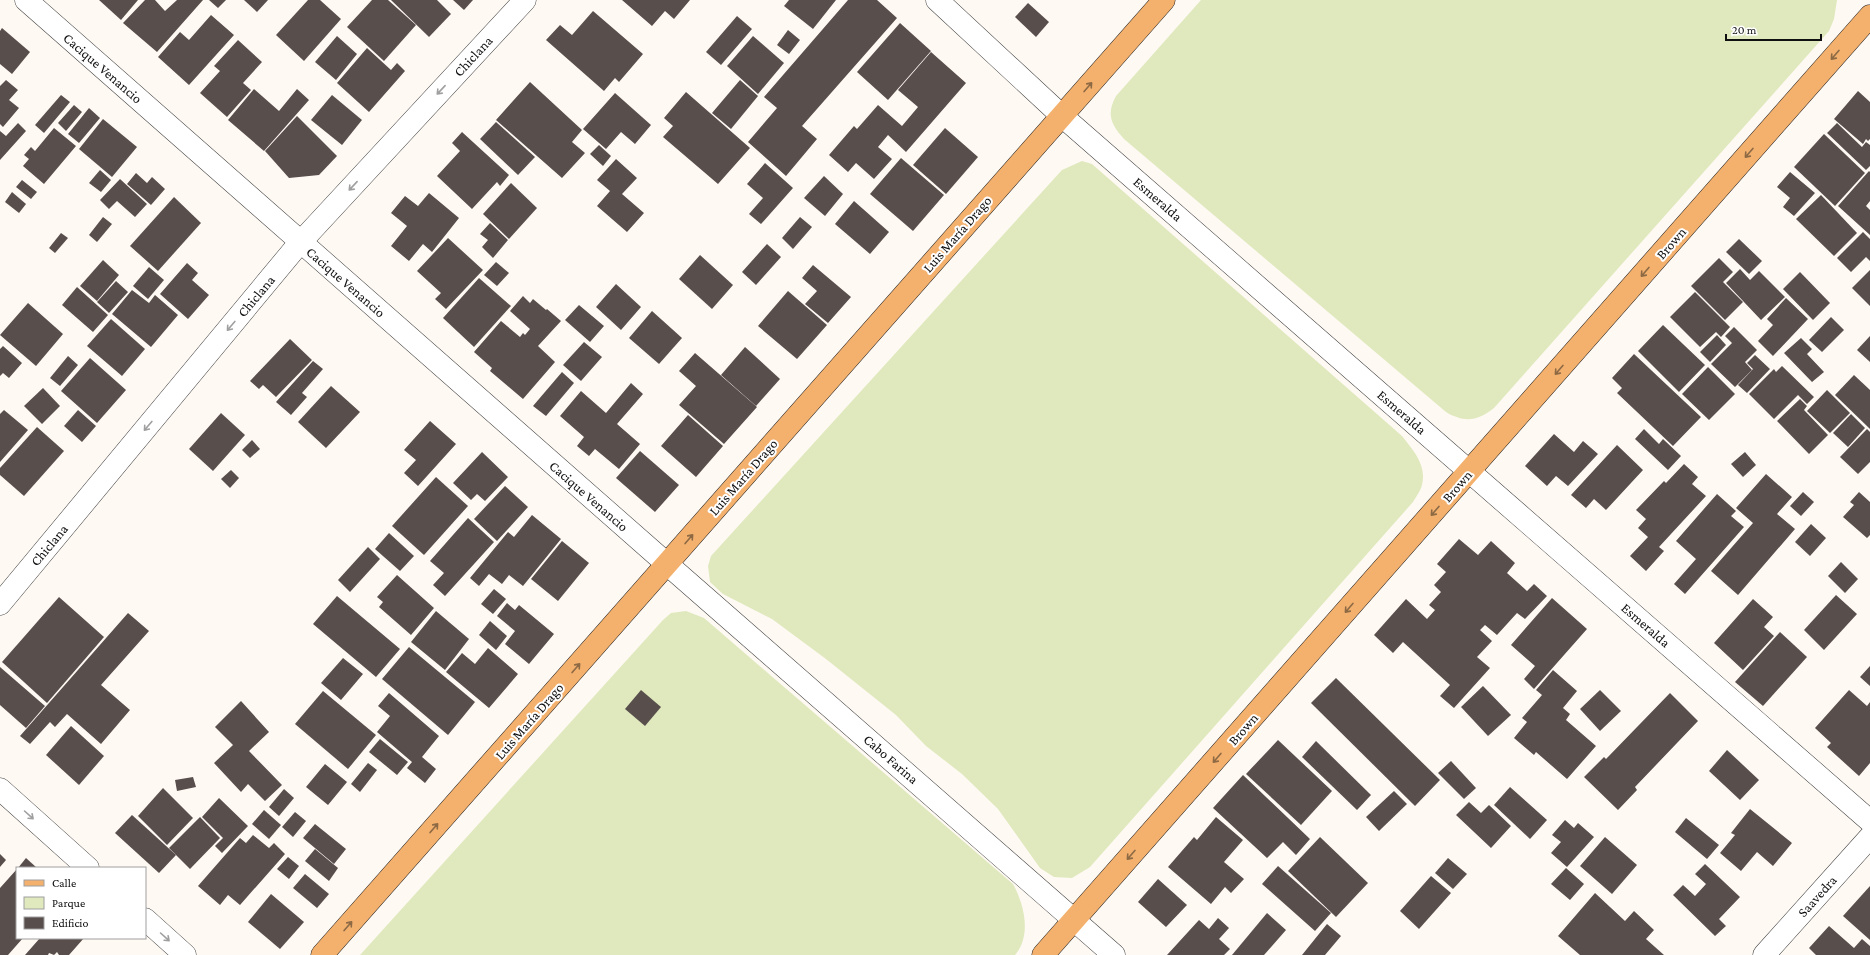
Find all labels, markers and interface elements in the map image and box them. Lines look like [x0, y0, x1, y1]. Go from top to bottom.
scale bar [1726, 16, 1821, 42]
text: 20 m [1732, 23, 1757, 37]
street label: Cacique Venancio [60, 29, 146, 107]
street label: Chiclana [450, 32, 496, 79]
one-way arrow [1831, 50, 1840, 60]
one-way arrow [1083, 81, 1092, 92]
one-way arrow [436, 85, 446, 95]
one-way arrow [1745, 148, 1754, 158]
street label: Esmeralda [1130, 174, 1186, 225]
one-way arrow [348, 181, 358, 191]
street label: Luis María Drago [919, 192, 995, 276]
street label: Brown [1653, 223, 1690, 262]
street label: Cacique Venancio [303, 243, 389, 321]
one-way arrow [1640, 267, 1650, 277]
street label: Chiclana [234, 272, 278, 320]
one-way arrow [226, 320, 235, 331]
one-way arrow [1555, 364, 1564, 375]
street label: Esmeralda [1374, 387, 1430, 438]
one-way arrow [143, 420, 152, 431]
street label: Luis María Drago [705, 435, 781, 519]
street label: Cacique Venancio [546, 457, 632, 535]
street label: Brown [1439, 466, 1476, 505]
one-way arrow [1431, 505, 1440, 516]
street label: Chiclana [27, 521, 71, 569]
one-way arrow [685, 533, 694, 544]
street label: Esmeralda [1618, 600, 1674, 651]
one-way arrow [1345, 603, 1354, 613]
one-way arrow [571, 662, 580, 673]
street label: Luis María Drago [491, 679, 567, 763]
street label: Brown [1225, 709, 1262, 748]
street label: Cabo Farina [860, 731, 922, 787]
one-way arrow [1212, 753, 1221, 763]
one-way arrow [24, 810, 34, 819]
one-way arrow [430, 823, 439, 833]
one-way arrow [1126, 850, 1135, 861]
legend [16, 867, 146, 939]
street label: Saavedra [1794, 872, 1840, 920]
text: Calle [52, 876, 76, 890]
text: Parque [52, 896, 85, 910]
text: Edificio [52, 916, 89, 930]
one-way arrow [344, 920, 353, 931]
one-way arrow [160, 932, 170, 942]

